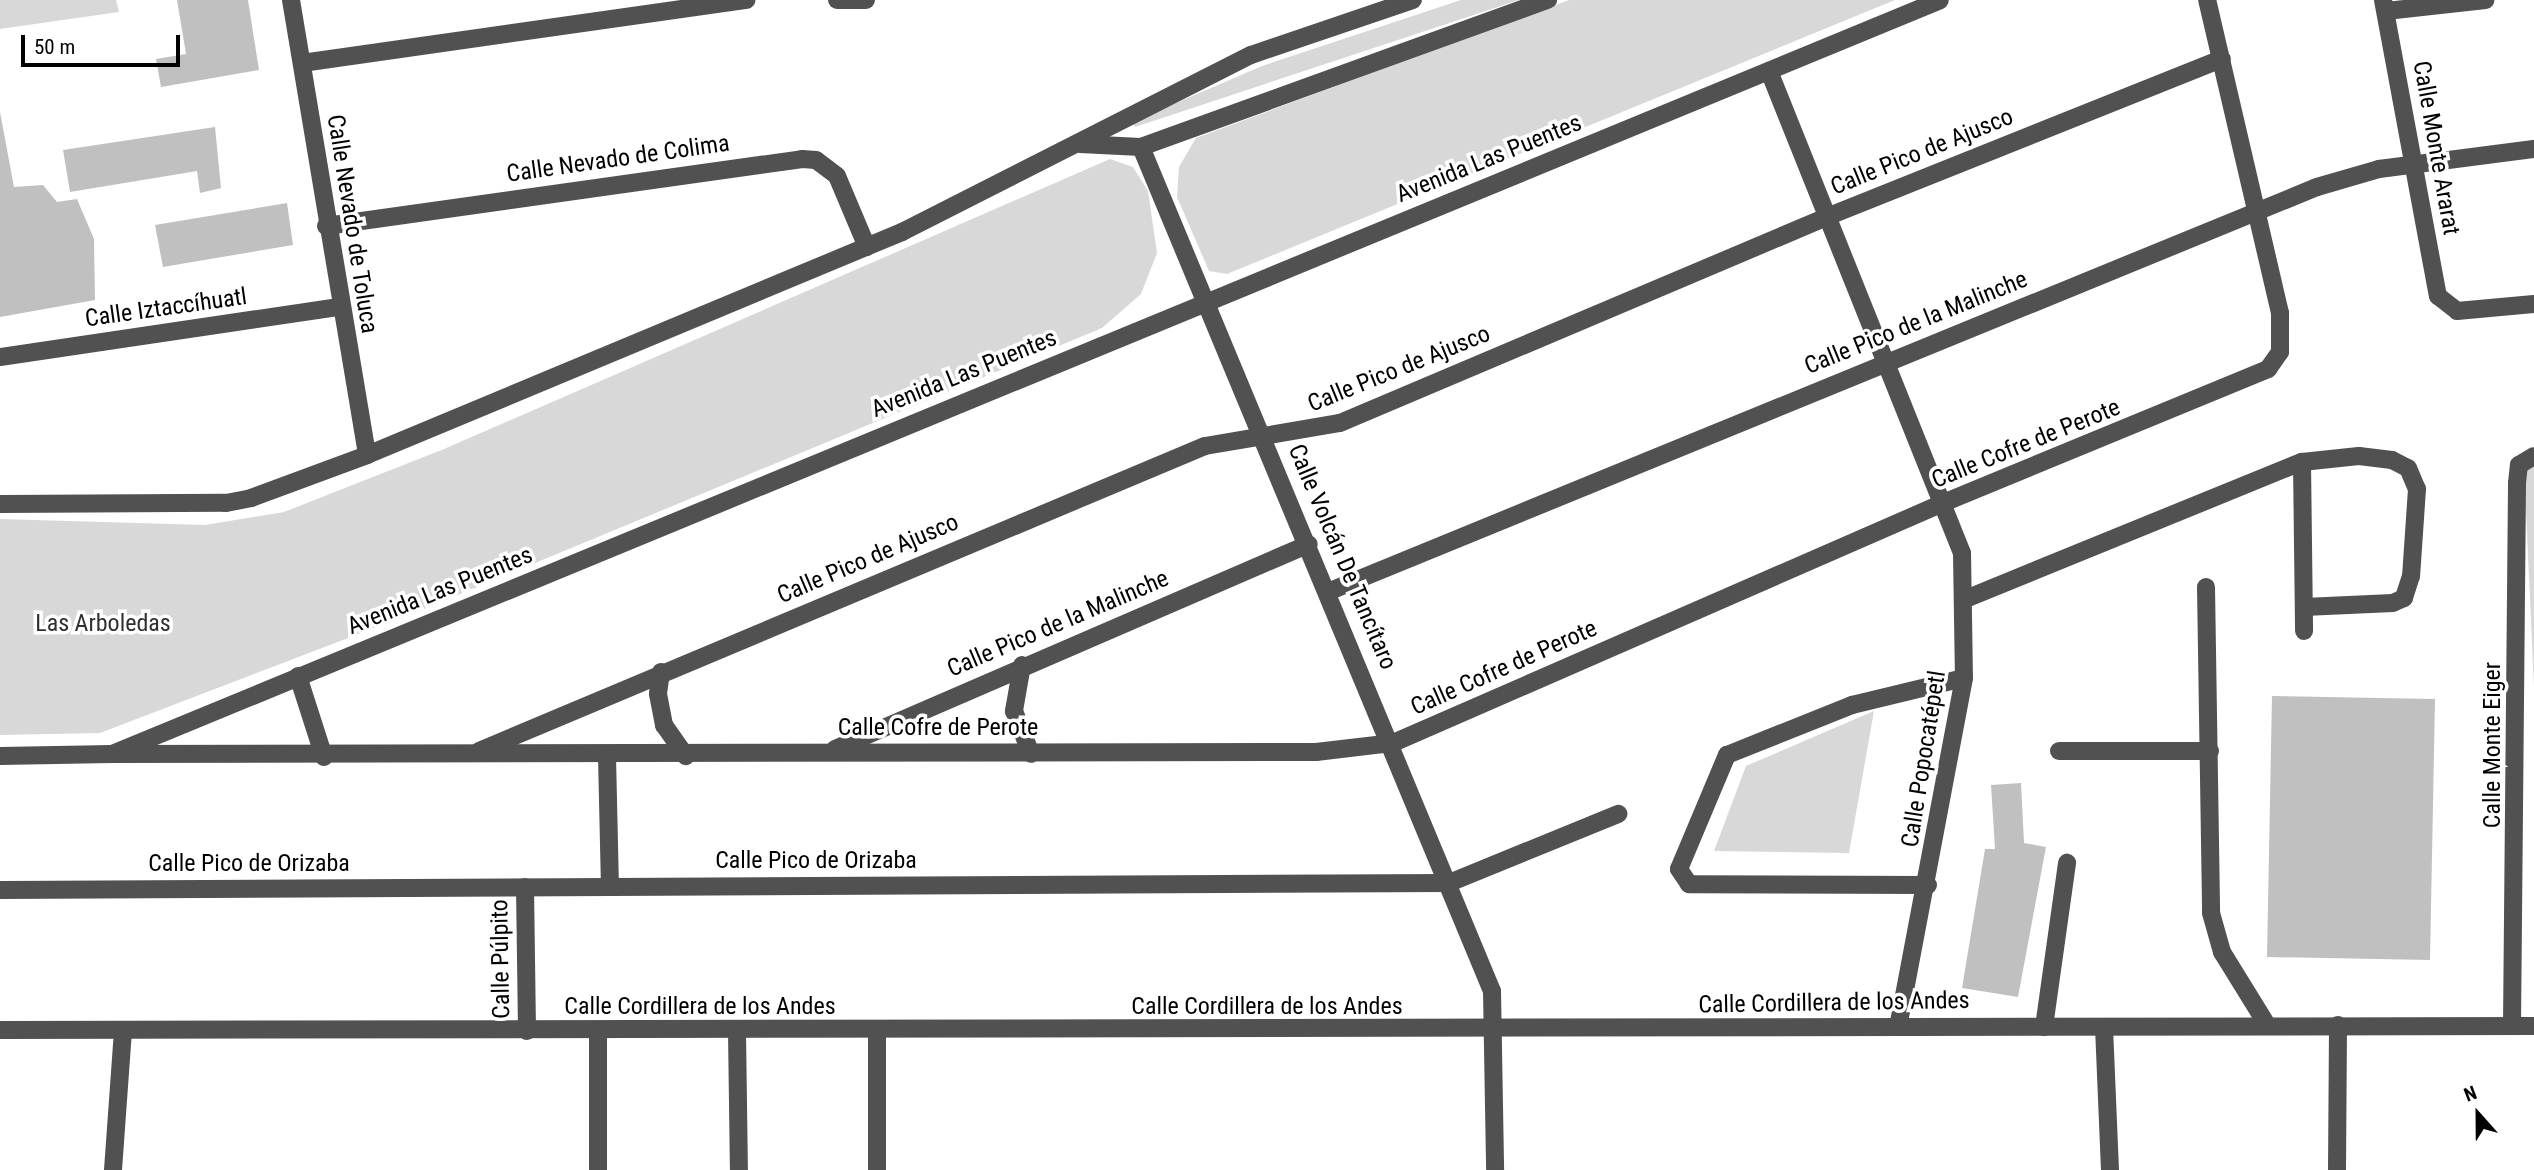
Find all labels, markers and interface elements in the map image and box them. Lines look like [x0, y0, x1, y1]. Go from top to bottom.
scale bar [24, 21, 184, 65]
text: 50 m [34, 35, 75, 59]
street label: Calle Monte Ararat [2407, 59, 2465, 237]
street label: Calle Pico de Ajusco [1827, 102, 2017, 202]
street label: Avenida Las Puentes [1392, 109, 1586, 209]
street label: Calle Nevado de Toluca [320, 112, 384, 336]
street label: Calle Nevado de Colima [505, 129, 731, 189]
street label: Calle Pico de la Malinche [1800, 265, 2032, 381]
street label: Calle Iztaccíhuatl [83, 282, 249, 334]
street label: Calle Pico de Ajusco [1304, 319, 1494, 419]
street label: Avenida Las Puentes [867, 324, 1061, 424]
street label: Calle Cofre de Perote [1928, 393, 2124, 495]
street label: Calle Volcán De Tancítaro [1281, 440, 1403, 674]
street label: Calle Pico de Ajusco [773, 508, 963, 610]
street label: Avenida Las Puentes [343, 541, 537, 641]
street label: Calle Pico de la Malinche [943, 564, 1173, 684]
park label: Las Arboledas [35, 610, 171, 638]
street label: Calle Cofre de Perote [1407, 614, 1601, 722]
street label: Calle Monte Eiger [2479, 662, 2507, 828]
street label: Calle Popocatépetl [1896, 669, 1952, 849]
street label: Calle Cofre de Perote [838, 714, 1038, 742]
street label: Calle Pico de Orizaba [715, 847, 917, 875]
street label: Calle Pico de Orizaba [148, 850, 350, 878]
street label: Calle Púlpito [486, 899, 516, 1019]
street label: Calle Cordillera de los Andes [1698, 986, 1970, 1020]
street label: Calle Cordillera de los Andes [564, 993, 836, 1021]
street label: Calle Cordillera de los Andes [1131, 993, 1403, 1021]
north arrow [2443, 1079, 2513, 1149]
text: N [2461, 1081, 2480, 1107]

